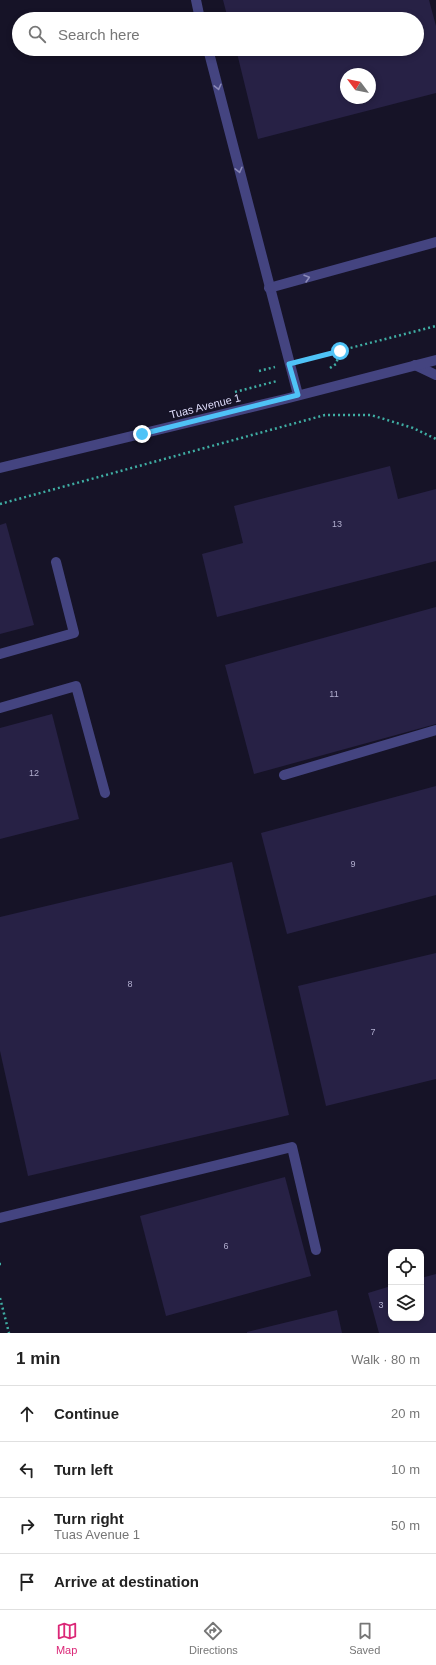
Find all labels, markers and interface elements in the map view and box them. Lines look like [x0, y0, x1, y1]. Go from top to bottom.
search box [12, 12, 424, 56]
icon: search [26, 23, 48, 45]
text: Search here [58, 26, 140, 43]
north arrow [340, 68, 376, 104]
one-way arrow [213, 84, 221, 90]
one-way arrow [234, 166, 243, 173]
one-way arrow [303, 274, 310, 283]
route start [331, 342, 349, 360]
street label: Tuas Avenue 1 [168, 391, 242, 421]
route end [133, 425, 151, 443]
house number: 13 [332, 519, 342, 529]
house number: 11 [329, 689, 339, 699]
house number: 12 [29, 768, 39, 778]
house number: 9 [350, 859, 356, 869]
house number: 8 [127, 979, 133, 989]
house number: 7 [370, 1027, 376, 1037]
house number: 6 [223, 1241, 229, 1251]
map controls [388, 1249, 424, 1321]
button: locate [388, 1249, 424, 1285]
button: layers [388, 1285, 424, 1321]
house number: 3 [378, 1300, 384, 1310]
text: 1 min [16, 1349, 60, 1368]
text: Walk · 80 m [351, 1352, 420, 1367]
icon: ahead [16, 1403, 38, 1425]
text: Continue [54, 1405, 119, 1422]
text: 20 m [391, 1406, 420, 1421]
icon: left [16, 1459, 38, 1481]
text: Turn left [54, 1461, 113, 1478]
text: 10 m [391, 1462, 420, 1477]
text: Turn right [54, 1510, 124, 1527]
icon: right [16, 1515, 38, 1537]
text: 50 m [391, 1518, 420, 1533]
text: Tuas Avenue 1 [54, 1527, 140, 1542]
icon: arrive [16, 1571, 38, 1593]
text: Arrive at destination [54, 1573, 199, 1590]
tab: Map [56, 1620, 78, 1656]
tab: Directions [189, 1620, 238, 1656]
tab: Saved [349, 1620, 380, 1656]

